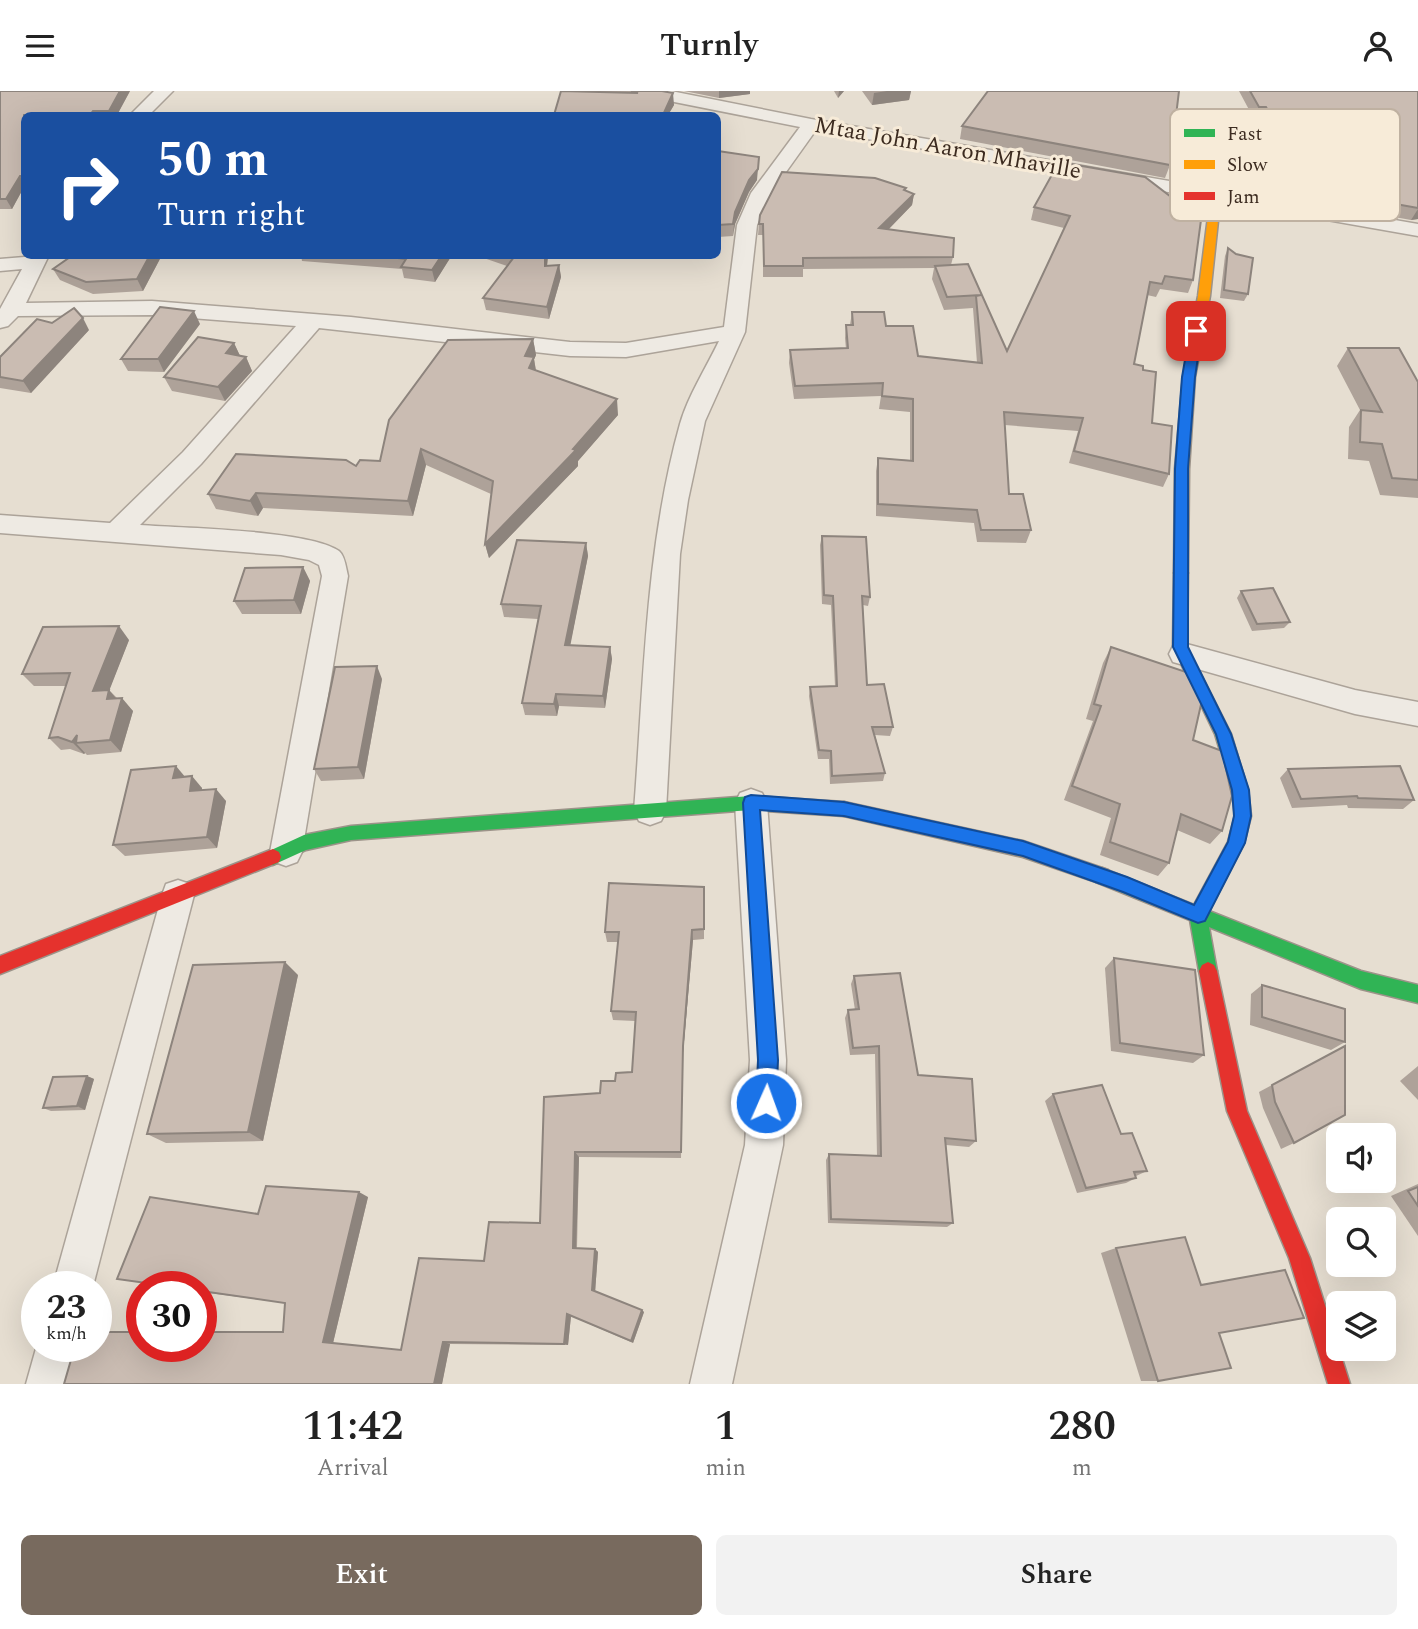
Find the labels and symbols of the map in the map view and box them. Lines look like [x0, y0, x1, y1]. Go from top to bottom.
street label: Mtaa John Aaron Mhaville [812, 108, 1084, 189]
legend [1170, 109, 1400, 221]
text: Fast [1227, 120, 1263, 149]
text: Slow [1227, 151, 1268, 180]
text: Jam [1227, 183, 1259, 212]
pin [1166, 301, 1226, 361]
position arrow [729, 1066, 803, 1140]
speed limit sign: 30 [126, 1271, 217, 1362]

